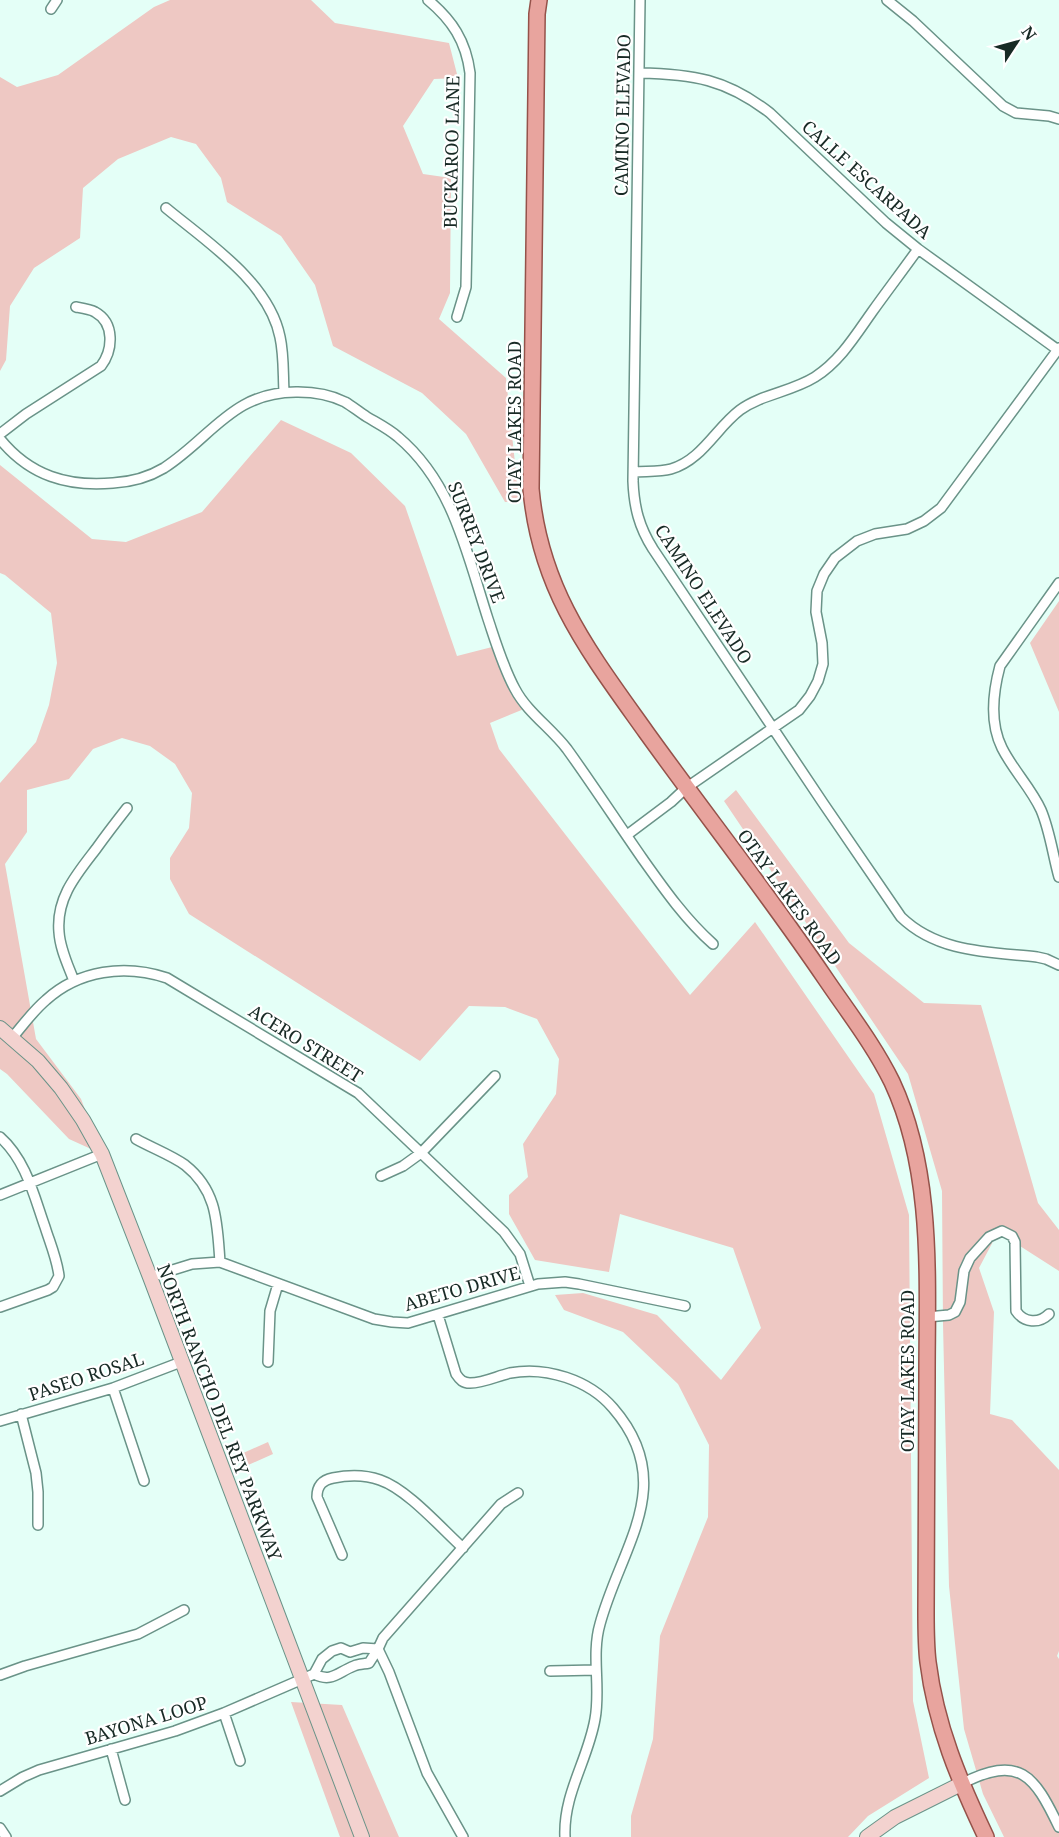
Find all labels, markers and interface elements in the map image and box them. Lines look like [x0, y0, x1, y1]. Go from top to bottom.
north arrow [987, 12, 1047, 72]
text: N [1017, 22, 1042, 45]
street label: CAMINO ELEVADO [609, 34, 635, 196]
street label: BUCKAROO LANE [438, 75, 464, 229]
street label: CALLE ESCARPADA [797, 114, 937, 244]
street label: OTAY LAKES ROAD [502, 341, 526, 503]
street label: SURREY DRIVE [443, 478, 511, 606]
street label: CAMINO ELEVADO [650, 519, 758, 669]
street label: OTAY LAKES ROAD [732, 824, 848, 970]
street label: ACERO STREET [245, 998, 367, 1088]
street label: NORTH RANCHO DEL REY PARKWAY [152, 1260, 288, 1565]
street label: ABETO DRIVE [401, 1260, 523, 1316]
street label: OTAY LAKES ROAD [895, 1290, 919, 1452]
street label: PASEO ROSAL [25, 1346, 147, 1406]
street label: BAYONA LOOP [82, 1690, 210, 1750]

